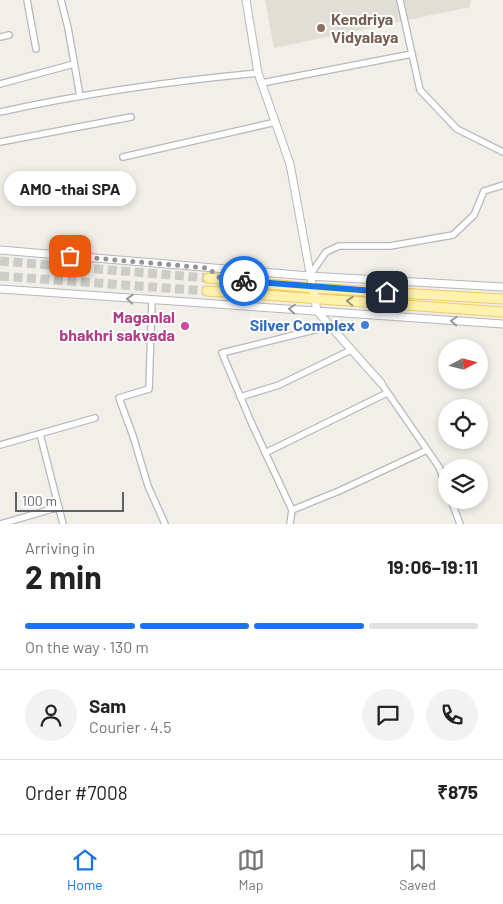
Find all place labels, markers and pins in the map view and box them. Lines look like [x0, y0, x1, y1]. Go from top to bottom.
place label: Kendriya Vidyalaya [331, 9, 398, 46]
marker: Kendriya Vidyalaya [315, 22, 327, 34]
callout: AMO -thai SPA [4, 171, 136, 206]
pin [49, 235, 91, 277]
pin [366, 271, 408, 313]
place label: Maganlal bhakhri sakvada [59, 307, 175, 344]
place label: Silver Complex [250, 315, 355, 334]
marker: Silver Complex [359, 319, 371, 331]
marker: Maganlal bhakhri sakvada [179, 320, 191, 332]

